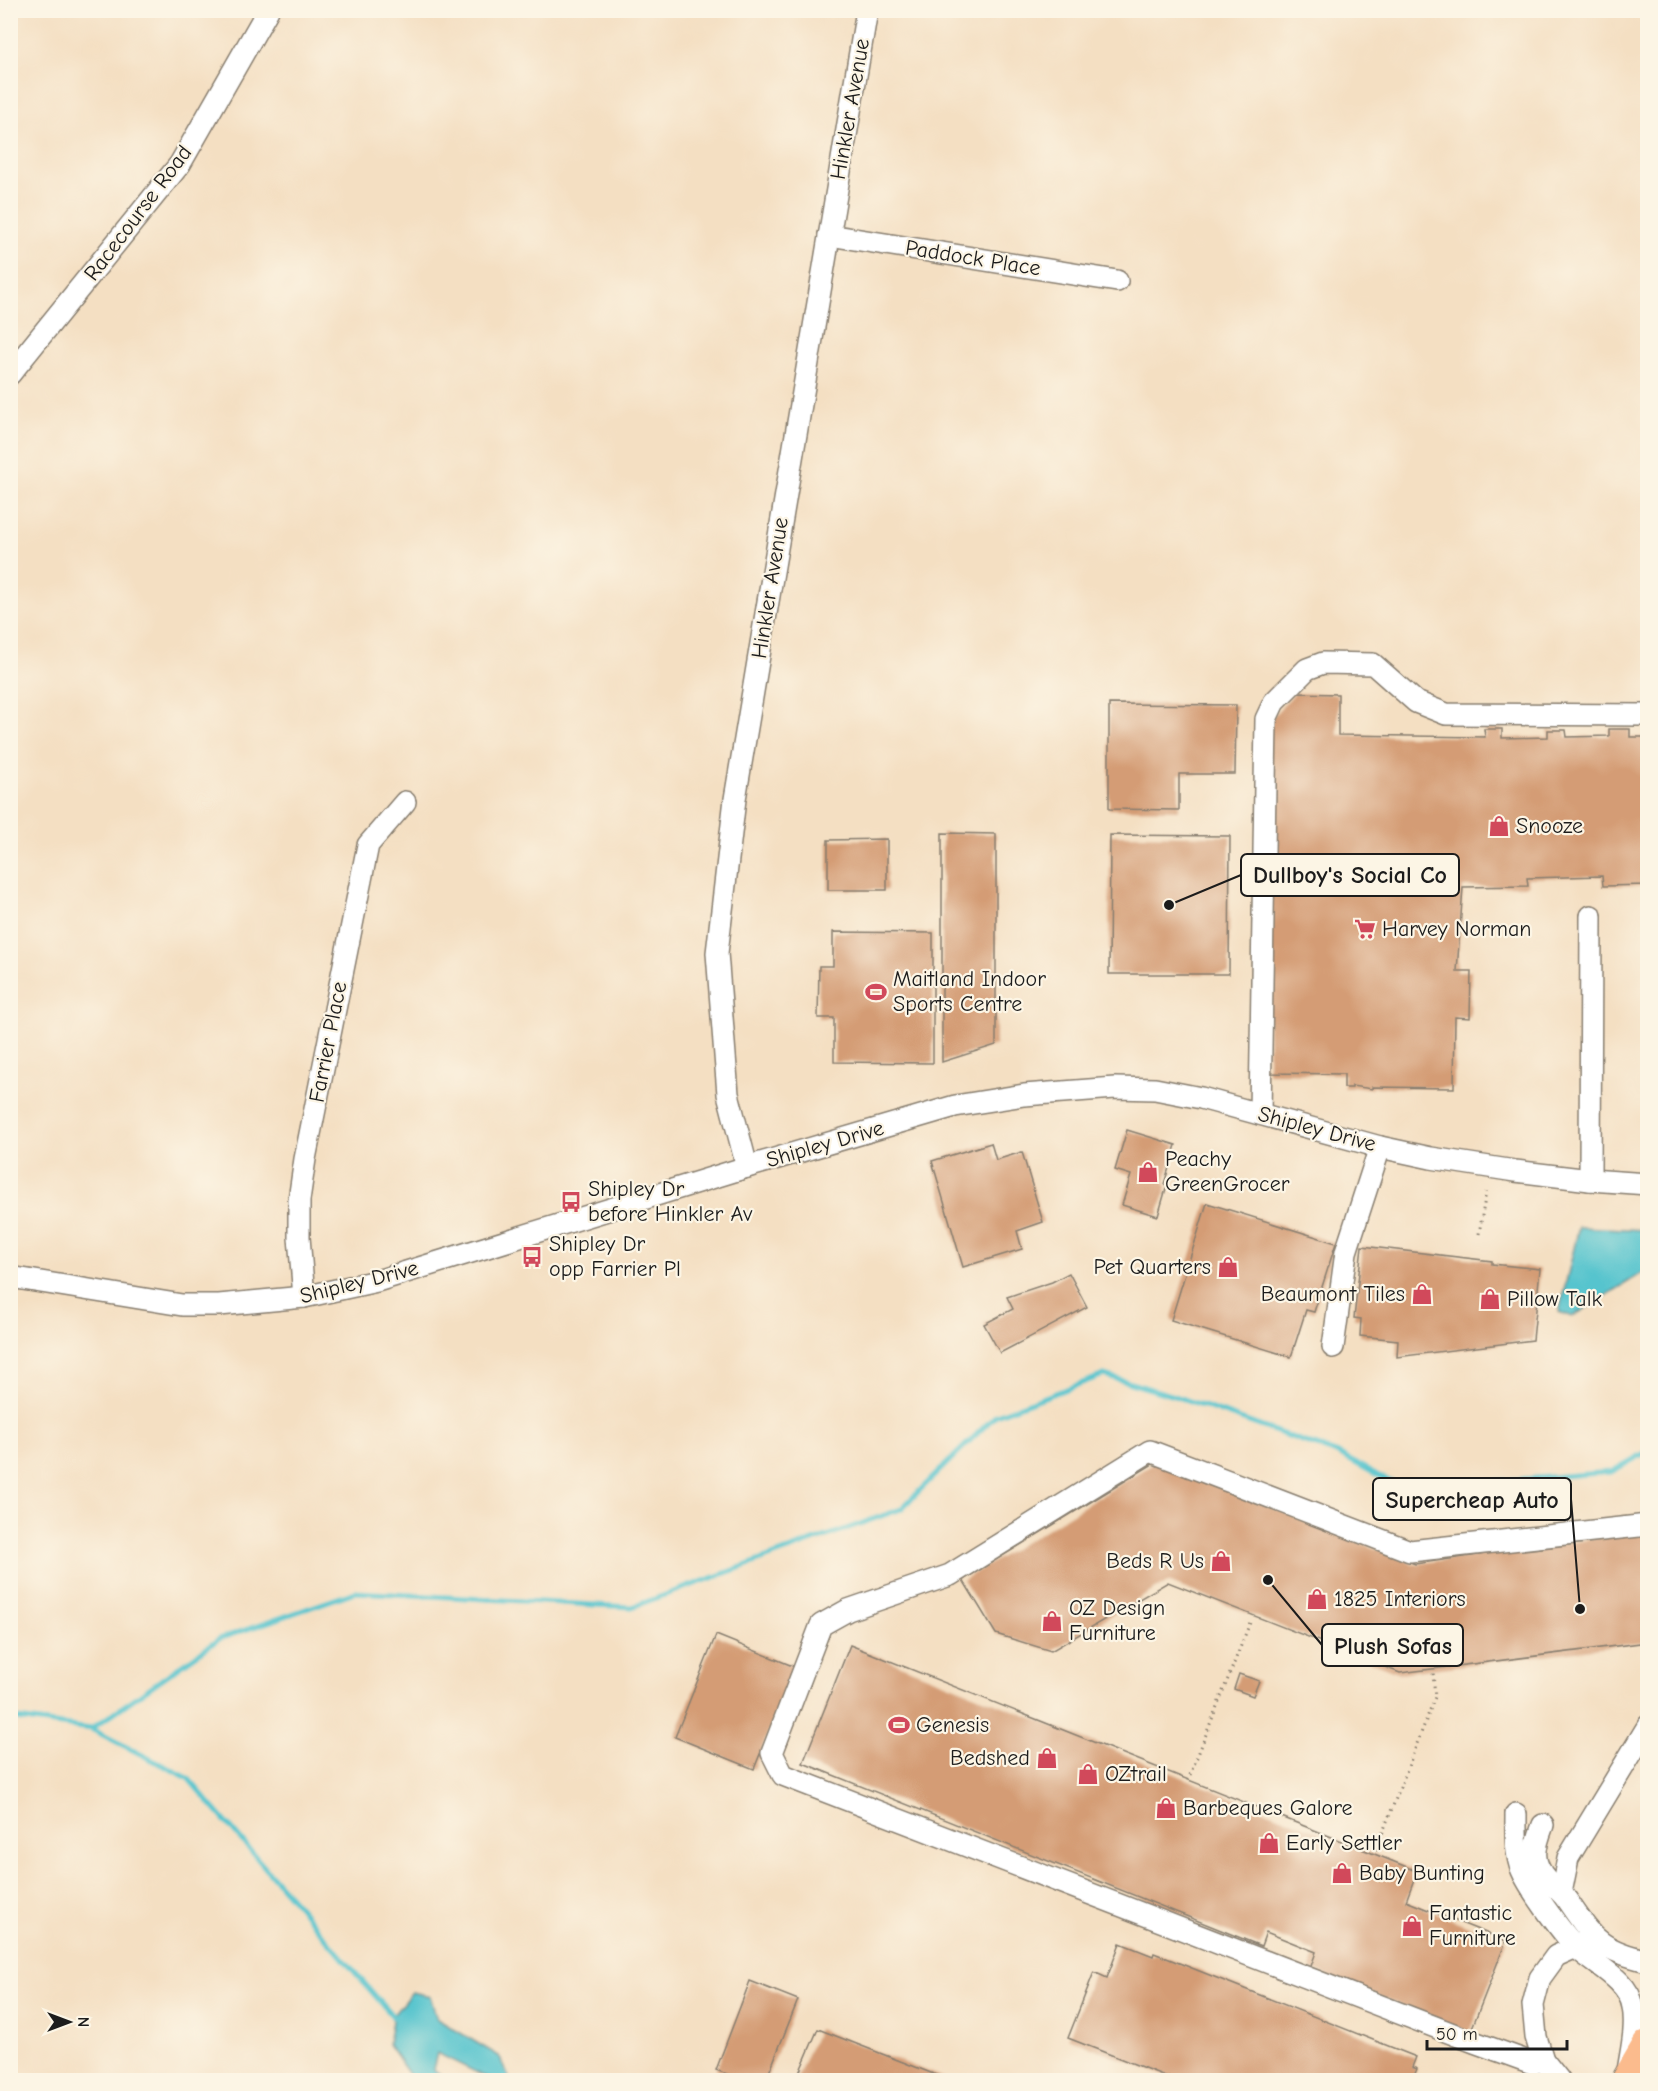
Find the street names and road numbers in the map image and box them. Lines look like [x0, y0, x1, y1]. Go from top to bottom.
street label: Hinkler Avenue [825, 37, 875, 181]
street label: Racecourse Road [79, 140, 197, 286]
street label: Paddock Place [904, 234, 1042, 282]
street label: Hinkler Avenue [746, 516, 794, 660]
street label: Farrier Place [304, 979, 352, 1105]
street label: Shipley Drive [1255, 1101, 1379, 1157]
street label: Shipley Drive [763, 1115, 887, 1173]
street label: Shipley Drive [297, 1255, 421, 1309]

